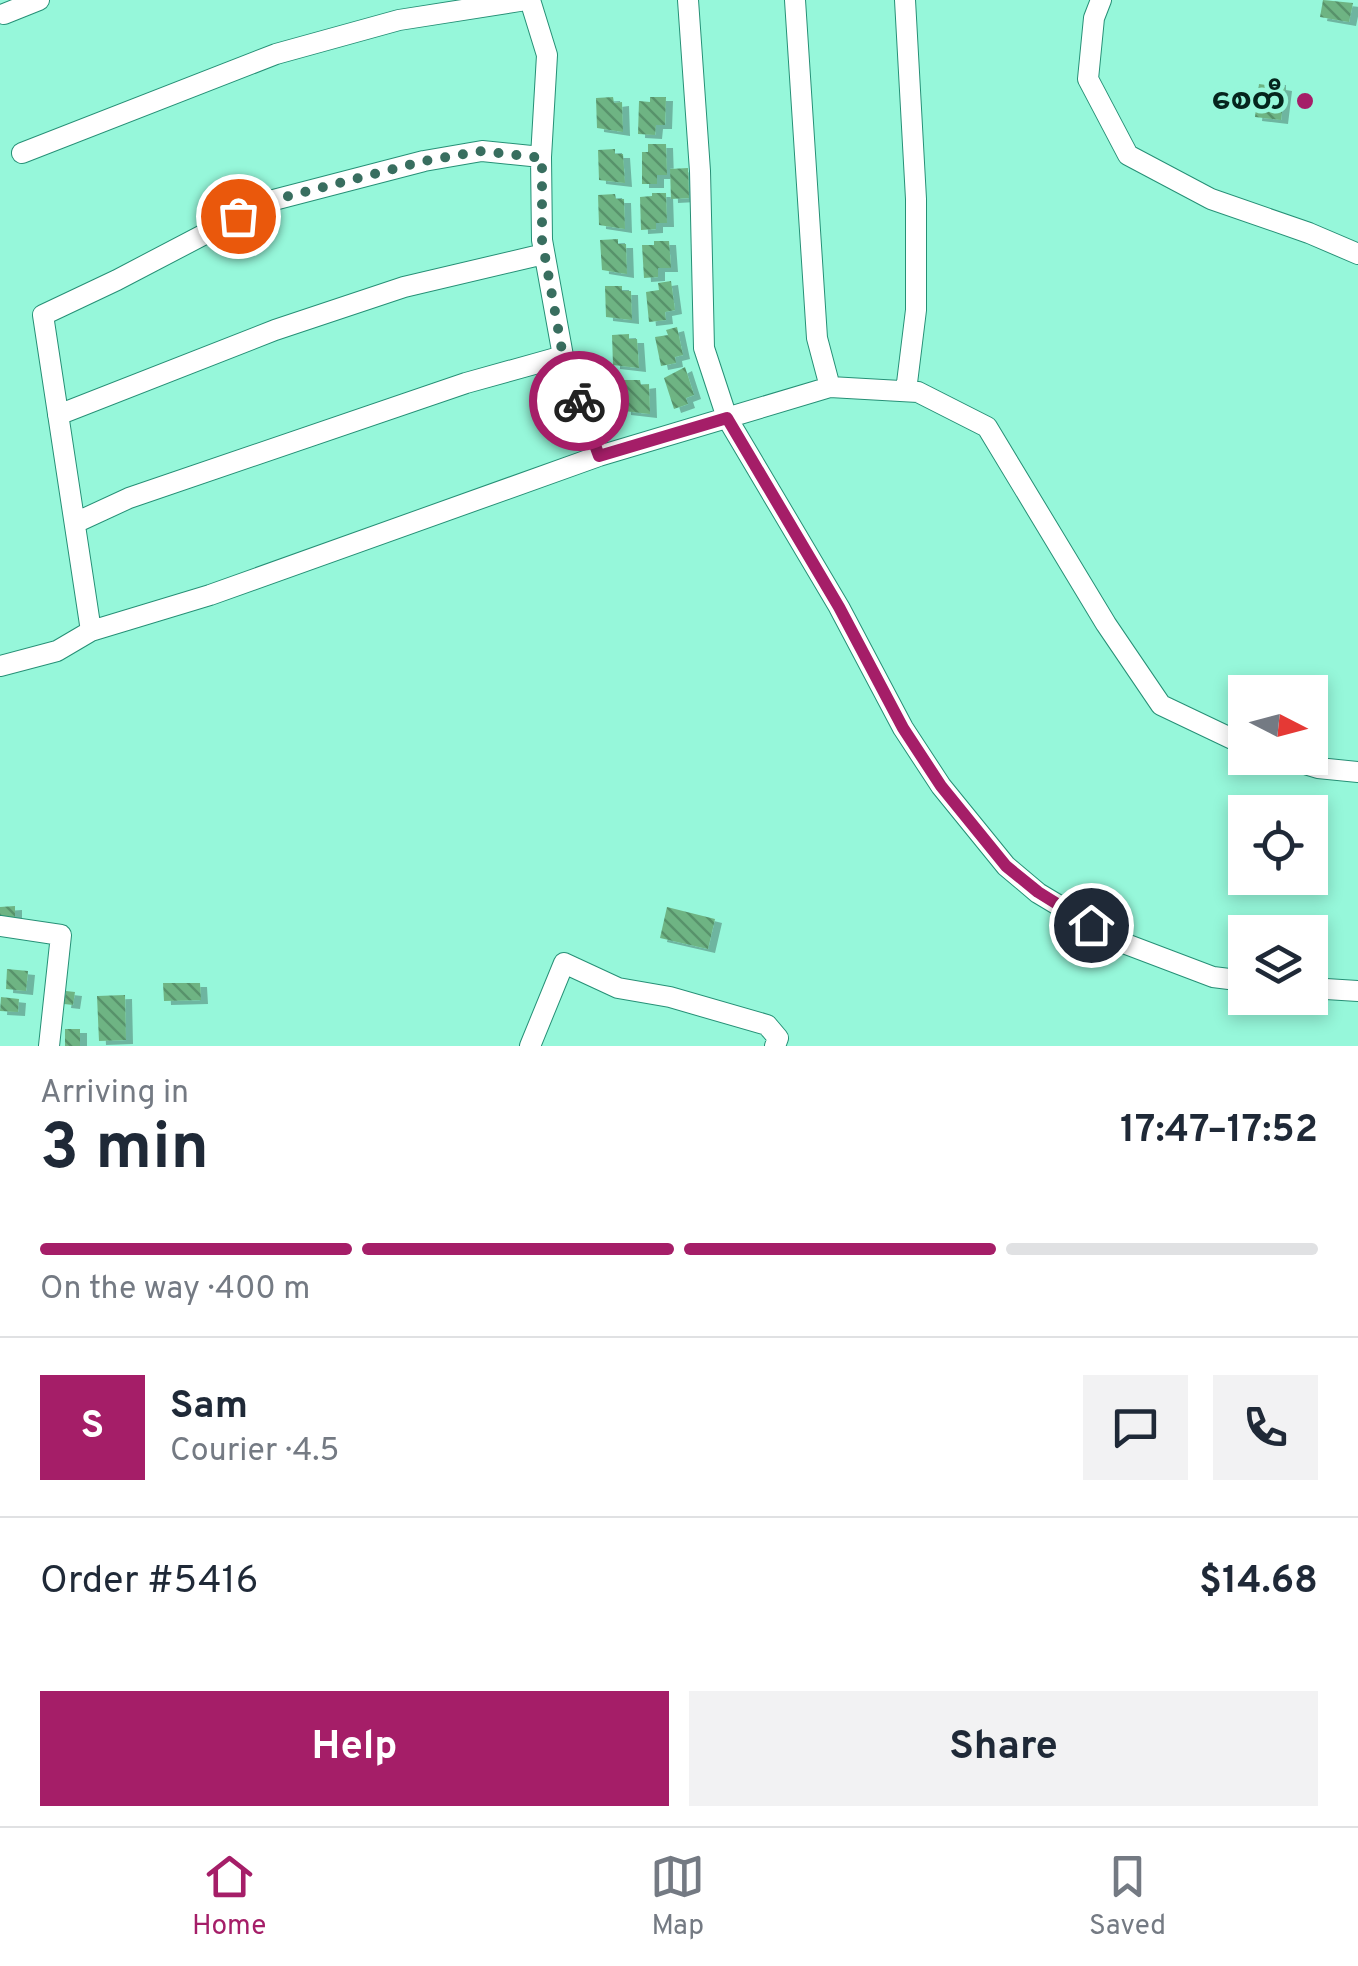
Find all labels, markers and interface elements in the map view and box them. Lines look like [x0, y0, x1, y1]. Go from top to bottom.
place label: စေတီ [1212, 78, 1285, 120]
marker: စေတီ [1294, 90, 1316, 112]
pin [196, 174, 281, 259]
icon: bag [211, 189, 266, 244]
courier [529, 351, 629, 451]
icon: bike [552, 374, 607, 429]
north arrow [1228, 675, 1328, 775]
map controls [1228, 675, 1328, 1015]
button: locate [1228, 795, 1328, 895]
pin [1049, 883, 1134, 968]
icon: home [1064, 898, 1119, 953]
button: layers [1228, 915, 1328, 1015]
text: Arriving in [40, 1074, 189, 1114]
text: 17:47–17:52 [1120, 1107, 1318, 1156]
text: 3 min [40, 1110, 209, 1192]
text: On the way · 400 m [40, 1270, 310, 1310]
button: chat [1083, 1375, 1188, 1480]
button: phone [1213, 1375, 1318, 1480]
text: Sam [170, 1383, 248, 1432]
text: S [81, 1403, 104, 1452]
text: Courier · 4.5 [170, 1432, 339, 1472]
text: Order #5416 [40, 1558, 258, 1607]
text: $14.68 [1199, 1558, 1318, 1607]
button: Help [40, 1691, 669, 1806]
button: Share [689, 1691, 1318, 1806]
tab: Home [192, 1849, 266, 1945]
tab: Map [650, 1849, 705, 1945]
tab: Saved [1089, 1849, 1166, 1945]

